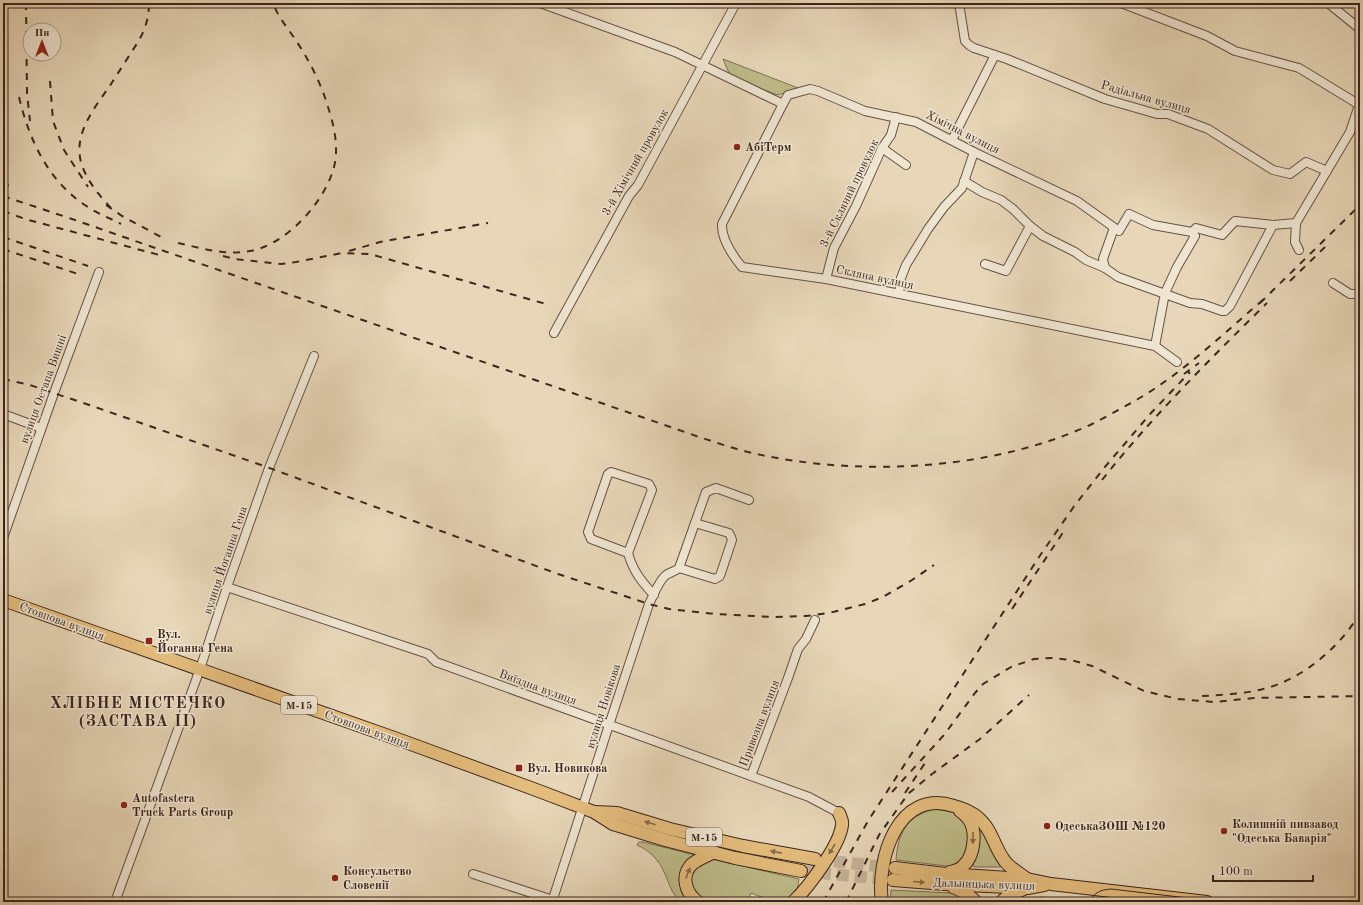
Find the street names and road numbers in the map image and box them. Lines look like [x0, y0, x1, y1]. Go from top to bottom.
street label: Радіальна вулиця [1099, 78, 1192, 117]
street label: 3-й Хімічний провулок [600, 107, 671, 218]
street label: Хімічна вулиця [924, 108, 1002, 157]
street label: 3-й Скляний провулок [819, 137, 881, 249]
street label: Скляна вулиця [835, 264, 915, 292]
street label: вулиця Остапа Вишні [18, 333, 69, 445]
street label: вулиця Йоганна Гена [199, 504, 250, 616]
street label: Стовпова вулиця [17, 601, 106, 643]
street label: вулиця Новікова [584, 662, 623, 750]
street label: Виїздна вулиця [497, 668, 578, 708]
street label: Привозна вулиця [738, 678, 782, 768]
road number: М-15 [281, 696, 317, 714]
street label: Стовпова вулиця [322, 709, 411, 751]
road number: М-15 [686, 828, 722, 846]
street label: Дальницька вулиця [933, 877, 1035, 893]

